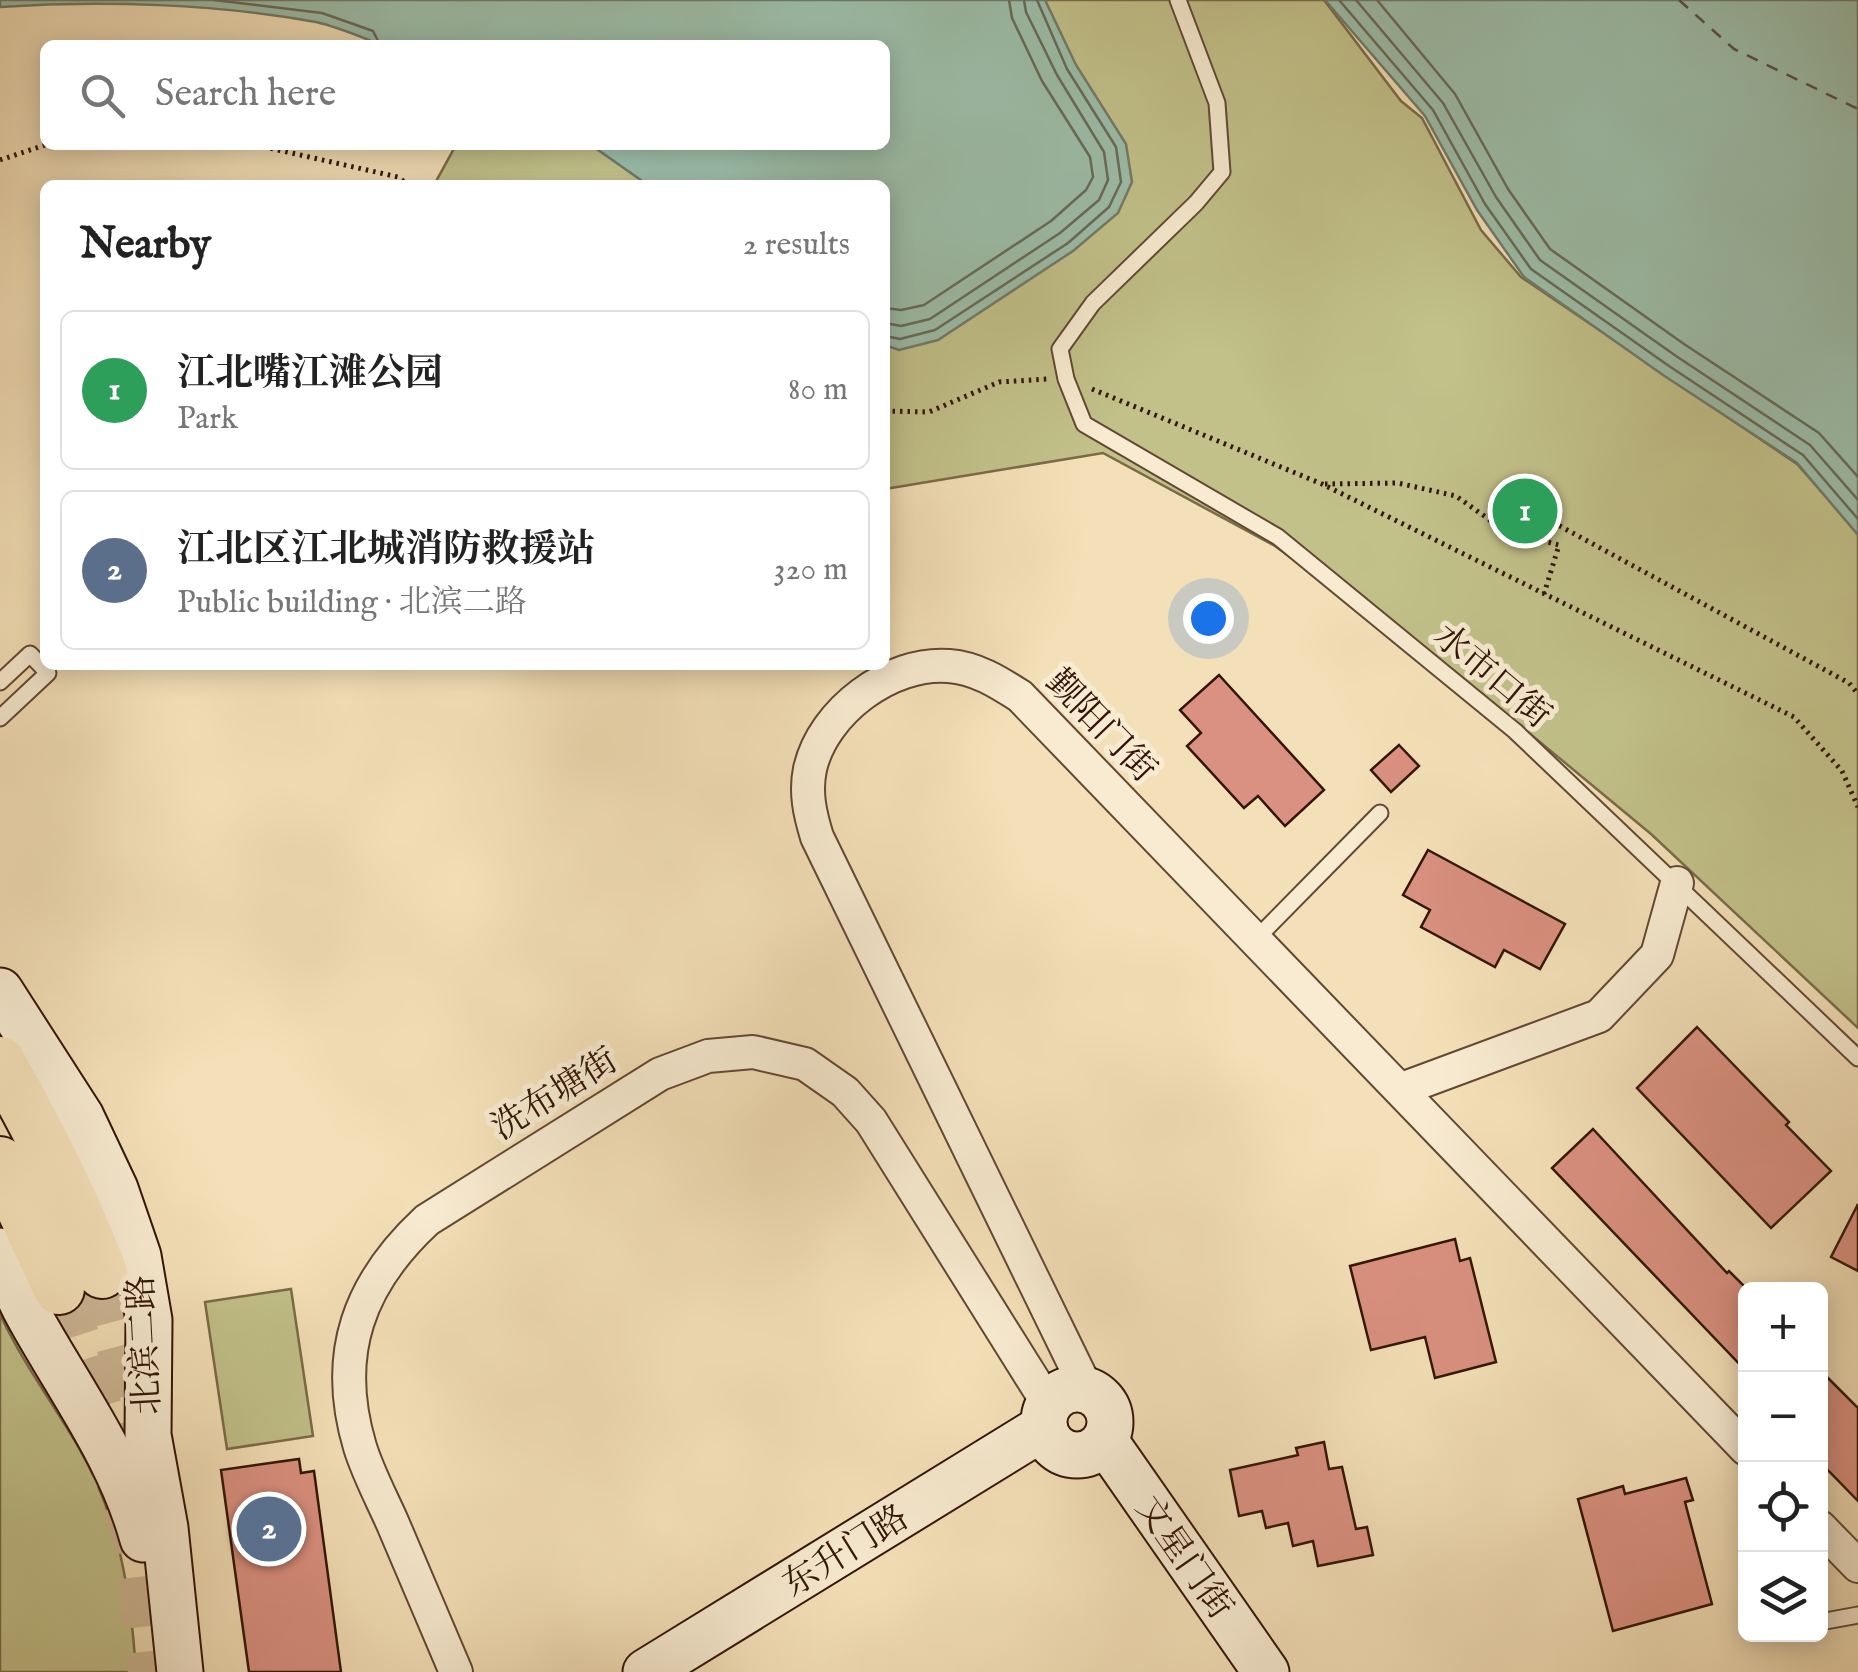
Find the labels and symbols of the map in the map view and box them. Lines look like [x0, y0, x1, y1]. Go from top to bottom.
pin: 1 [1492, 474, 1558, 548]
your location [1183, 593, 1234, 644]
street label: 水市口街 [1423, 615, 1559, 739]
street label: 觐阳门街 [1035, 661, 1165, 793]
street label: 洗布塘街 [484, 1039, 627, 1151]
street label: 北滨二路 [119, 1274, 172, 1416]
street label: 文星门街 [1124, 1488, 1242, 1629]
pin: 2 [236, 1492, 302, 1566]
street label: 东升门路 [775, 1496, 918, 1608]

